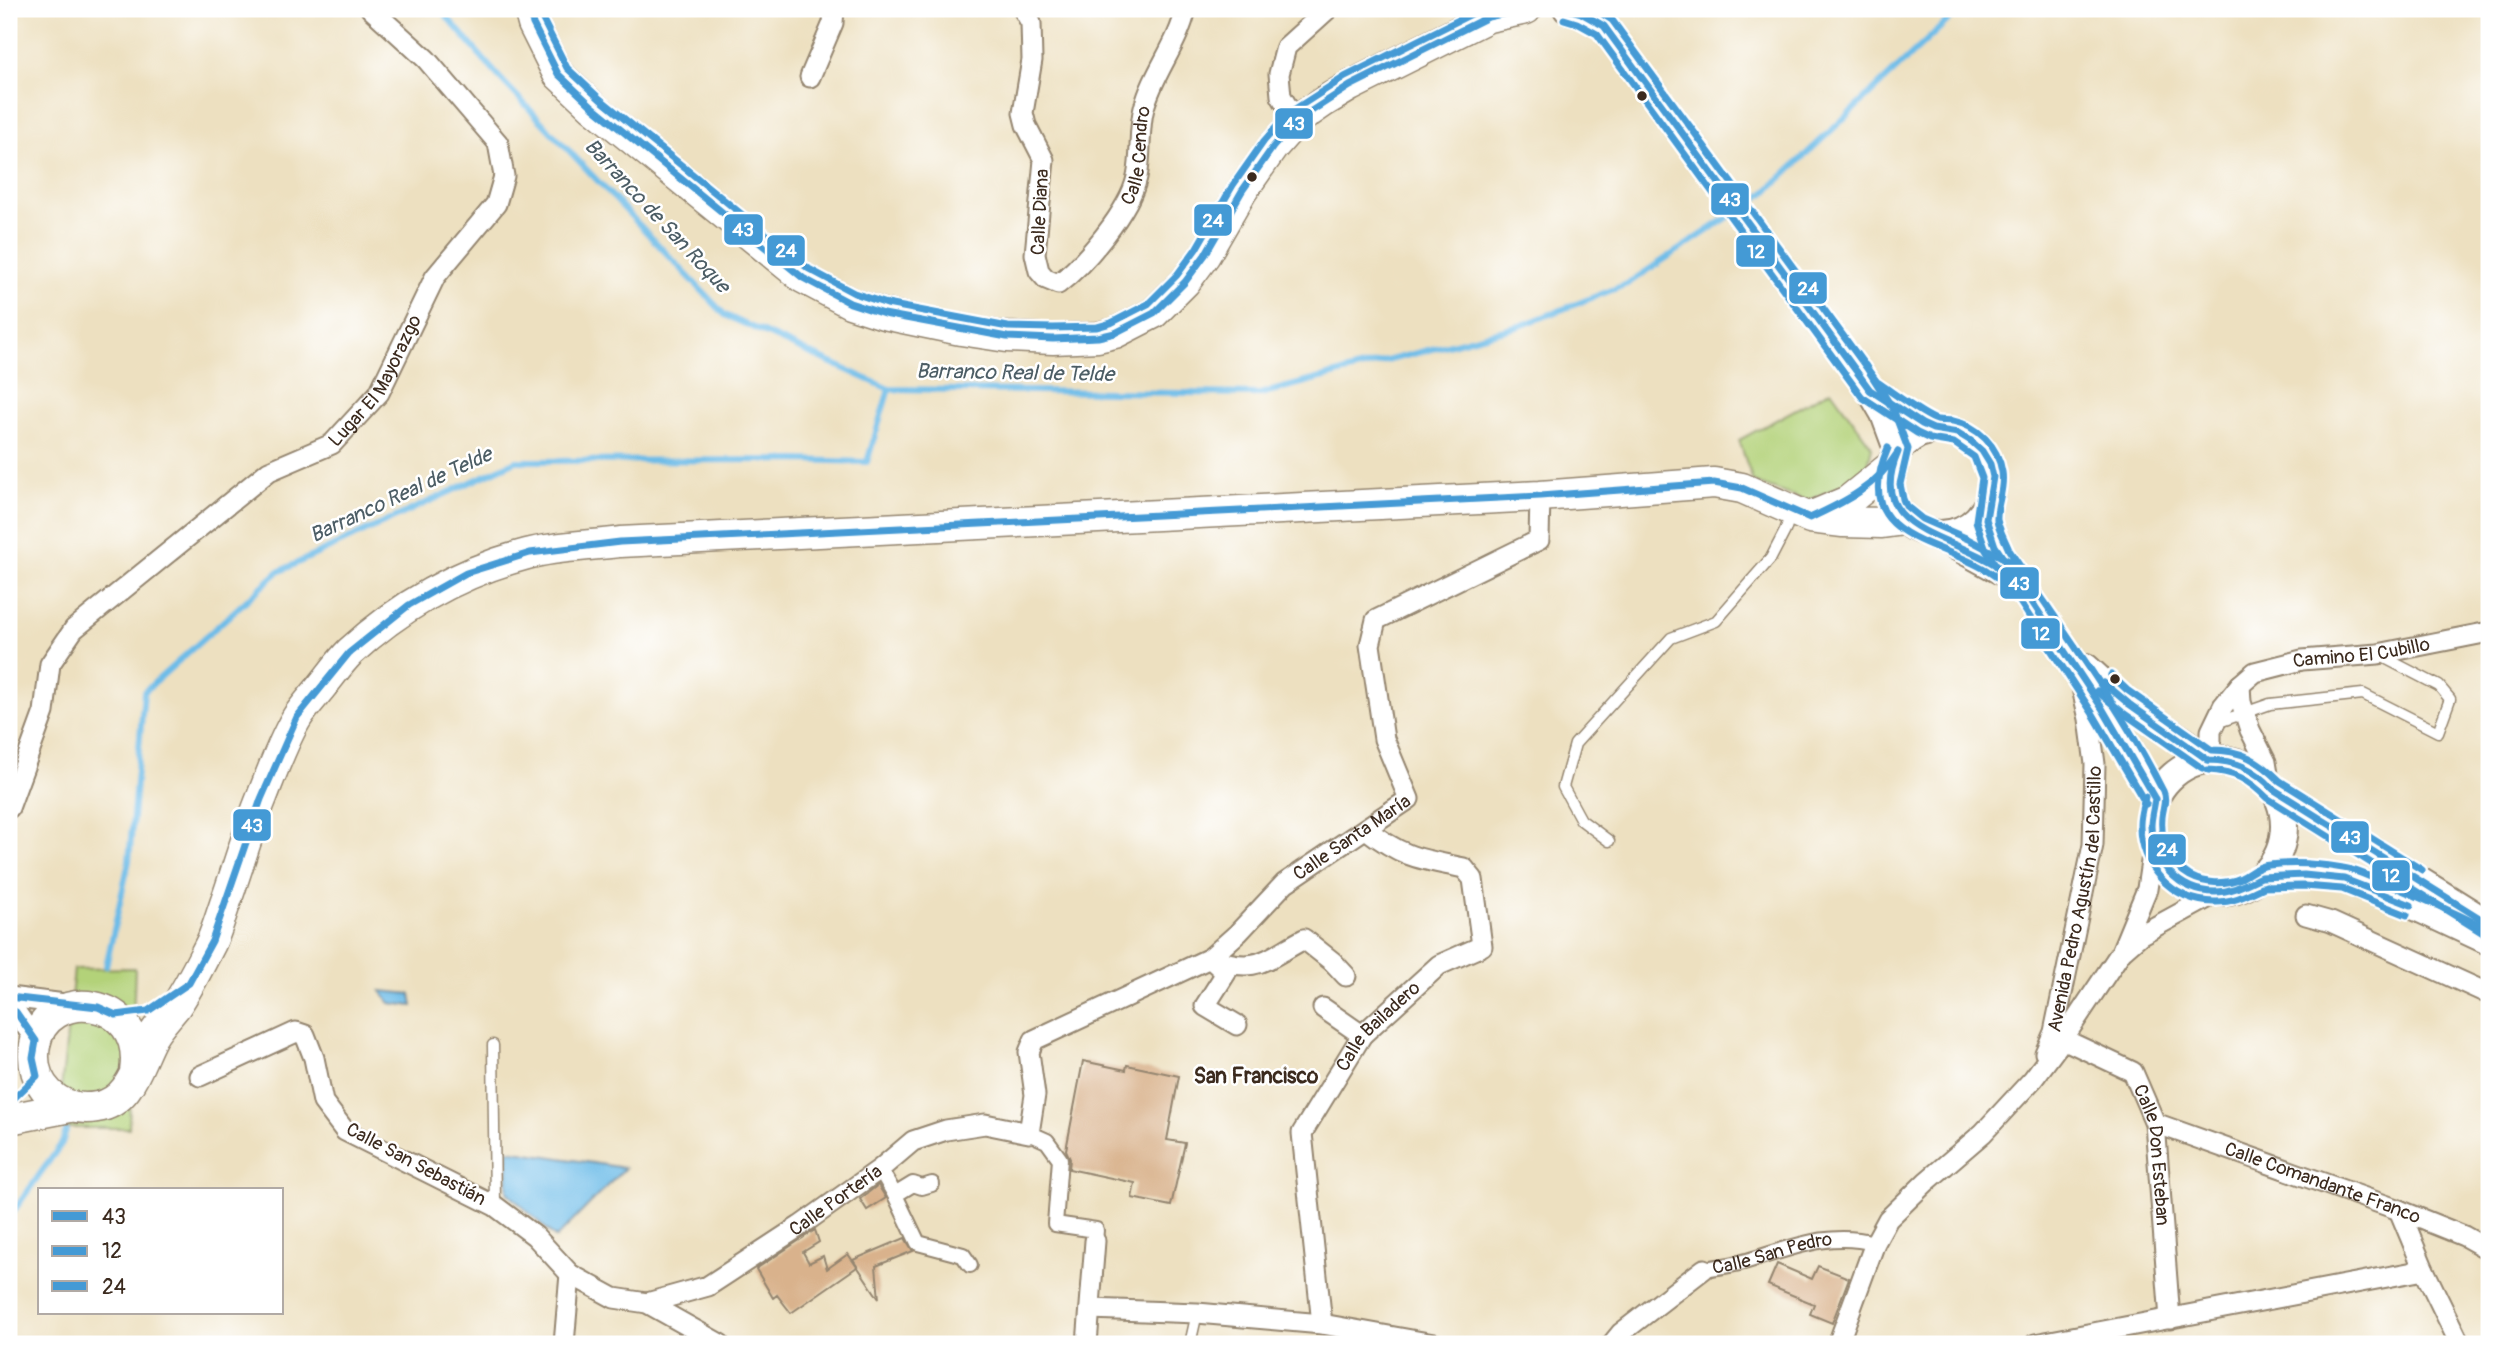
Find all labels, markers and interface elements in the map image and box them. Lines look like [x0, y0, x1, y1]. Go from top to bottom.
unlabelled marker [1635, 89, 1649, 103]
street label: Calle Cendro [1115, 103, 1156, 209]
line badge: 43 [1274, 107, 1314, 140]
text: 43 [1283, 112, 1305, 136]
water label: Barranco de San Roque [578, 133, 737, 301]
street label: Calle Diana [1026, 168, 1054, 256]
unlabelled marker [1245, 170, 1259, 184]
line badge: 43 [1710, 182, 1750, 216]
text: 43 [1719, 188, 1741, 212]
line badge: 24 [1193, 203, 1233, 237]
text: 24 [1202, 209, 1224, 233]
line badge: 43 [723, 213, 764, 246]
text: 43 [732, 218, 754, 242]
line badge: 24 [766, 234, 806, 267]
line badge: 12 [1735, 234, 1776, 268]
text: 24 [775, 239, 797, 263]
text: 12 [1747, 240, 1765, 264]
line badge: 24 [1788, 271, 1828, 305]
text: 24 [1797, 277, 1819, 301]
street label: Lugar El Mayorazgo [323, 311, 427, 452]
water label: Barranco Real de Telde [916, 358, 1117, 388]
water label: Barranco Real de Telde [306, 440, 499, 549]
line badge: 43 [1999, 566, 2040, 600]
text: 43 [2008, 572, 2030, 596]
line badge: 12 [2020, 617, 2061, 650]
text: 12 [2032, 622, 2050, 646]
street label: Camino El Cubillo [2290, 632, 2432, 674]
unlabelled marker [2108, 672, 2122, 686]
street label: Avenida Pedro Agustín del Castillo [2042, 766, 2107, 1034]
street label: Calle Santa María [1289, 789, 1416, 886]
line badge: 43 [232, 808, 272, 842]
text: 43 [241, 814, 263, 838]
line badge: 43 [2330, 820, 2370, 854]
text: 43 [2339, 826, 2361, 850]
line badge: 24 [2147, 833, 2187, 866]
text: 24 [2156, 838, 2178, 862]
line badge: 12 [2371, 859, 2411, 892]
text: 12 [2382, 864, 2400, 888]
street label: Calle Bailadero [1331, 976, 1425, 1076]
district label: San Francisco [1194, 1063, 1319, 1090]
street label: Calle Don Esteban [2128, 1081, 2175, 1227]
street label: Calle San Sebastián [342, 1117, 490, 1211]
street label: Calle Comandante Franco [2221, 1137, 2424, 1229]
street label: Calle Portería [785, 1159, 887, 1242]
legend [38, 1188, 284, 1314]
text: 43 [102, 1204, 126, 1231]
street label: Calle San Pedro [1710, 1227, 1833, 1280]
text: 12 [102, 1238, 122, 1265]
text: 24 [102, 1274, 126, 1301]

